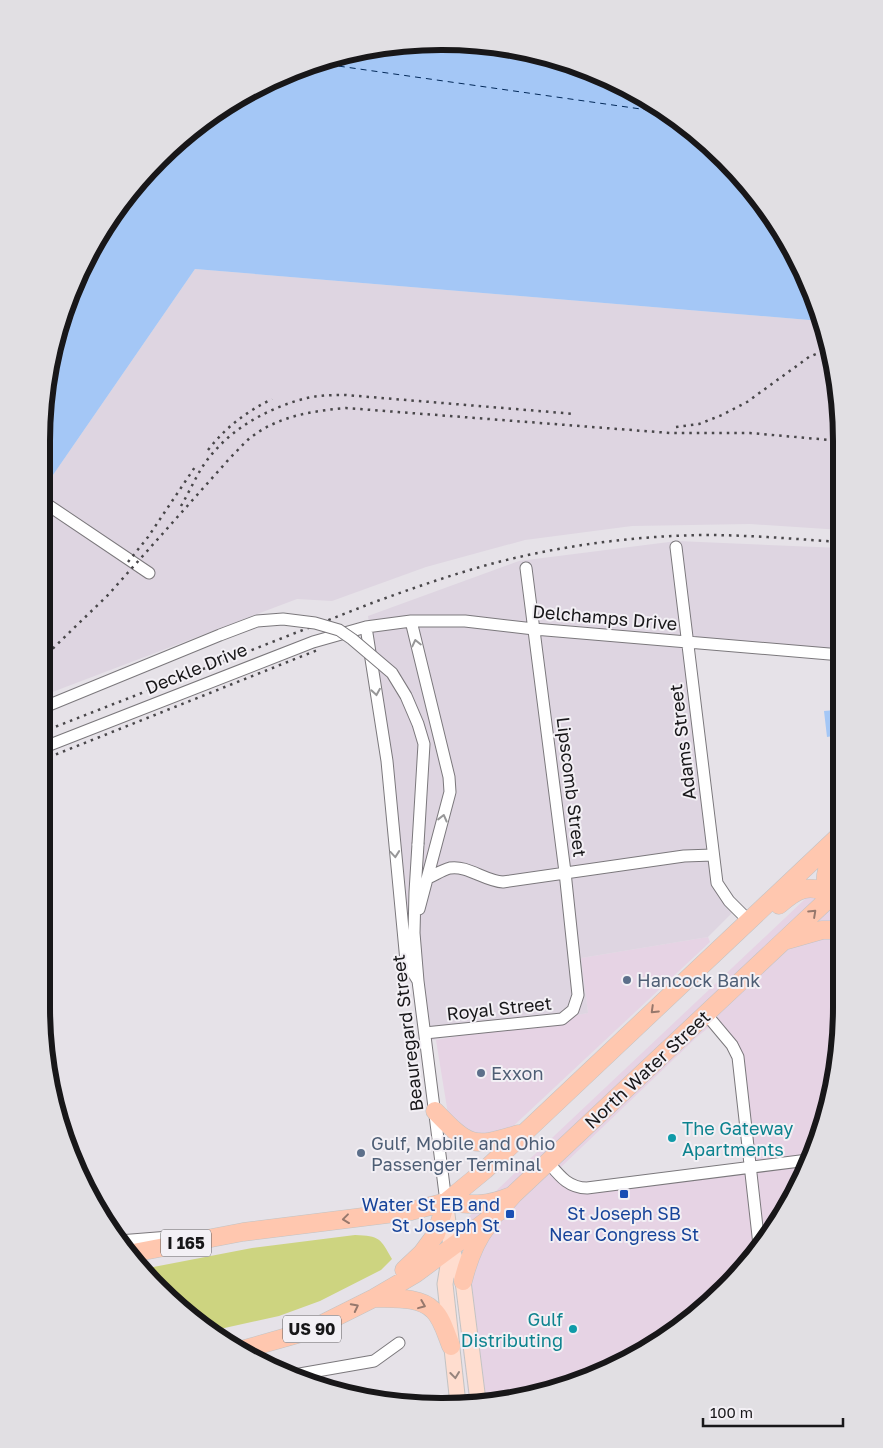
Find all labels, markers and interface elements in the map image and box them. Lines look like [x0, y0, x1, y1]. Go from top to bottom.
street label: Delchamps Drive [532, 600, 678, 634]
street label: Deckle Drive [142, 638, 250, 698]
one-way arrow [411, 638, 422, 647]
street label: Adams Street [664, 683, 700, 801]
one-way arrow [370, 689, 381, 697]
street label: Lipscomb Street [552, 716, 592, 858]
one-way arrow [438, 814, 448, 822]
one-way arrow [390, 850, 401, 858]
one-way arrow [808, 910, 817, 919]
street label: Beauregard Street [386, 953, 428, 1113]
place label: Hancock Bank [637, 969, 760, 991]
marker: Hancock Bank [621, 974, 633, 986]
street label: Royal Street [445, 992, 553, 1024]
one-way arrow [651, 1004, 660, 1013]
street label: North Water Street [580, 1005, 714, 1133]
place label: Exxon [491, 1062, 543, 1084]
marker: Exxon [475, 1067, 487, 1079]
place label: The Gateway Apartments [682, 1117, 793, 1160]
place label: Gulf, Mobile and Ohio Passenger Terminal [371, 1132, 555, 1175]
marker: The Gateway Apartments [666, 1132, 678, 1144]
marker: Gulf, Mobile and Ohio Passenger Terminal [355, 1147, 367, 1159]
marker: St Joseph SB Near Congress St [618, 1188, 630, 1200]
place label: Water St EB and St Joseph St [362, 1193, 500, 1236]
place label: St Joseph SB Near Congress St [549, 1202, 699, 1245]
marker: Water St EB and St Joseph St [504, 1208, 516, 1220]
one-way arrow [342, 1213, 350, 1224]
road number: I 165 [161, 1230, 211, 1256]
one-way arrow [417, 1298, 426, 1309]
one-way arrow [350, 1303, 359, 1313]
place label: Gulf Distributing [461, 1308, 563, 1351]
road number: US 90 [283, 1316, 341, 1342]
marker: Gulf Distributing [567, 1323, 579, 1335]
one-way arrow [449, 1371, 460, 1379]
scale bar [703, 1396, 843, 1428]
text: 100 m [710, 1403, 753, 1421]

